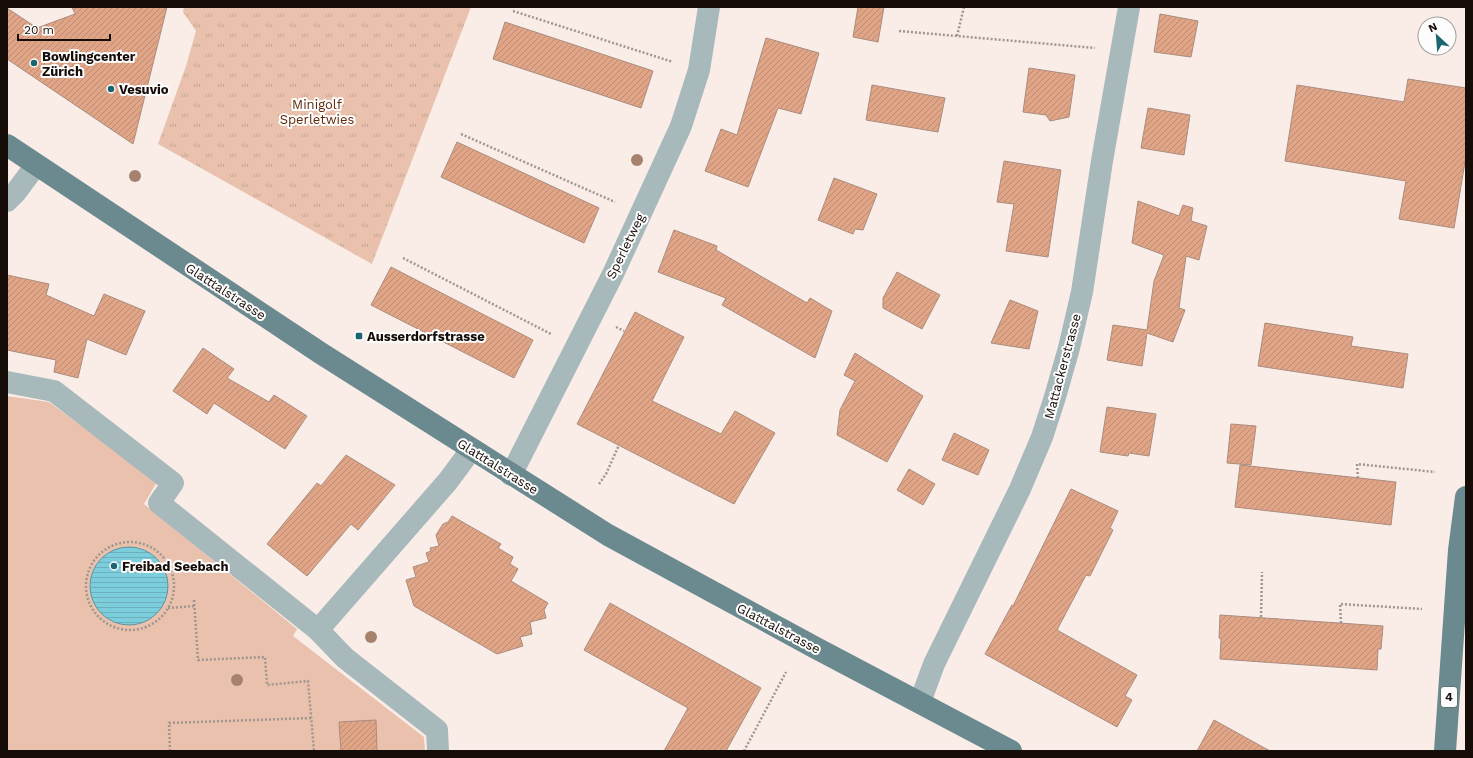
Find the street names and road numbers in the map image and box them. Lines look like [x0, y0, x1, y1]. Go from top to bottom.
street label: Sperletweg [603, 211, 648, 281]
street label: Glatttalstrasse [183, 260, 269, 323]
street label: Mattackerstrasse [1041, 312, 1084, 420]
street label: Glatttalstrasse [455, 436, 541, 497]
street label: Glatttalstrasse [734, 600, 823, 657]
road number: 4 [1441, 687, 1457, 707]

